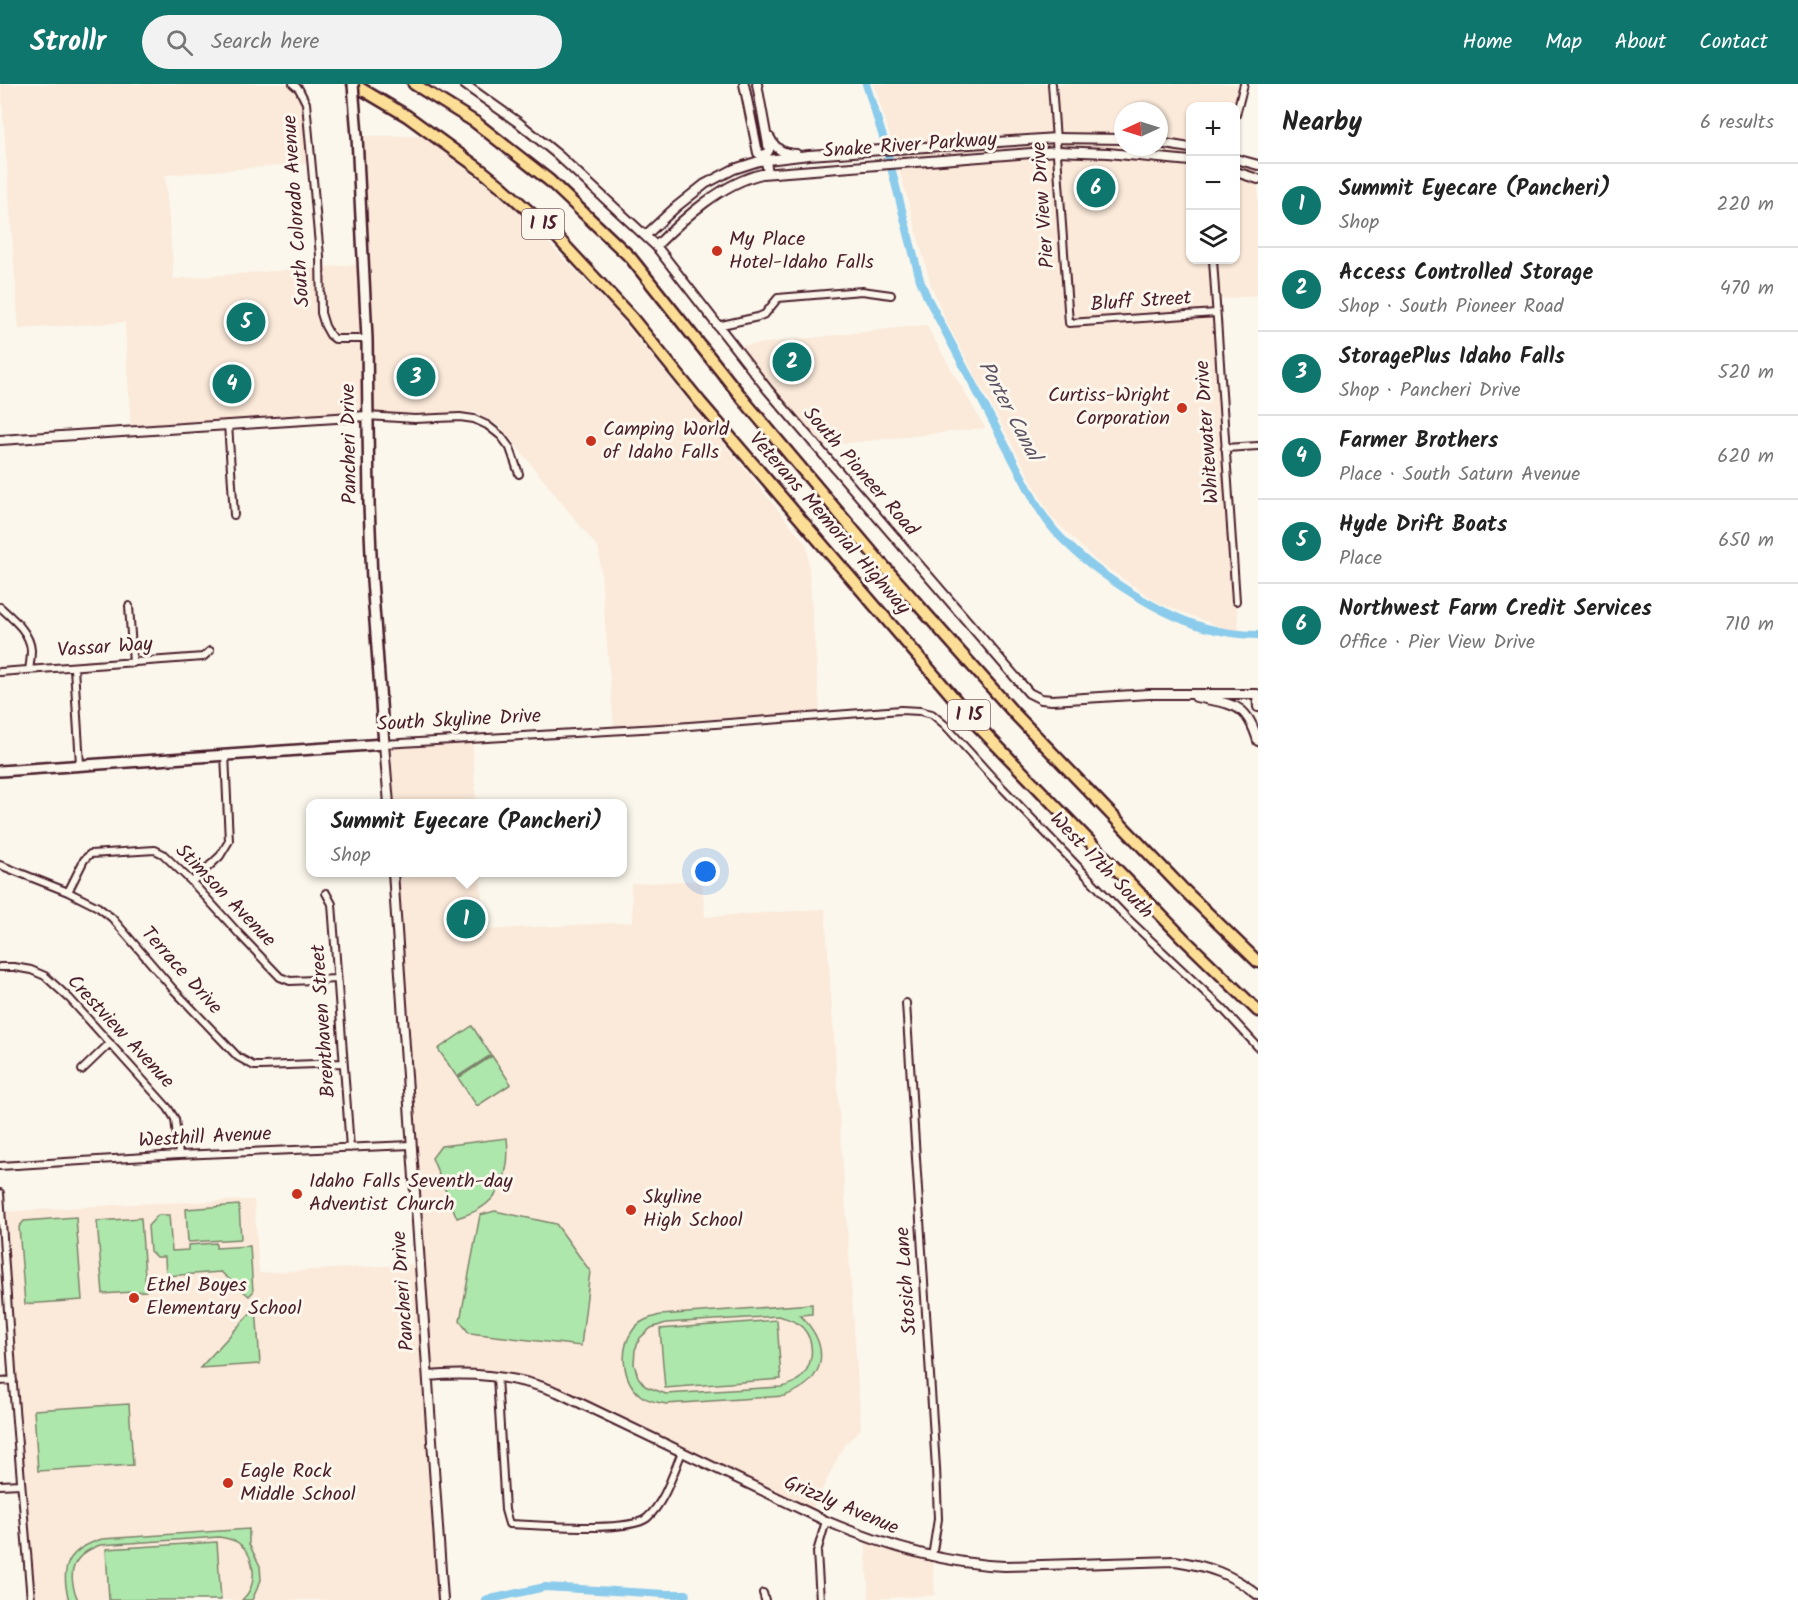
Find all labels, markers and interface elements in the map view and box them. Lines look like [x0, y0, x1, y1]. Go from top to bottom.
search box [142, 15, 562, 69]
text: Strollr [30, 20, 106, 65]
text: Search here [211, 25, 320, 60]
icon: search [163, 26, 196, 59]
text: Home [1463, 26, 1512, 59]
text: Map [1545, 26, 1582, 59]
text: About [1615, 26, 1666, 59]
text: Contact [1699, 26, 1768, 59]
north arrow [1114, 102, 1168, 156]
map controls [1186, 102, 1240, 264]
button: + [1186, 102, 1240, 156]
text: Nearby [1282, 102, 1362, 144]
text: 6 results [1700, 107, 1774, 139]
street label: South Colorado Avenue [274, 114, 320, 308]
street label: Snake River Parkway [822, 124, 999, 168]
street label: Pier View Drive [1024, 141, 1064, 269]
button: − [1186, 156, 1240, 210]
pin: 6 [1076, 166, 1116, 210]
text: Summit Eyecare (Pancheri) [1339, 172, 1611, 207]
text: 1 [1298, 189, 1305, 221]
text: 220 m [1717, 189, 1774, 221]
text: Shop [1339, 207, 1379, 239]
road number: I 15 [522, 209, 564, 239]
button: layers [1186, 210, 1240, 264]
place label: My Place Hotel-Idaho Falls [729, 224, 874, 279]
marker: My Place Hotel-Idaho Falls [710, 244, 724, 258]
text: Access Controlled Storage [1339, 256, 1593, 291]
text: 2 [1296, 273, 1307, 305]
text: 470 m [1720, 273, 1774, 305]
street label: Bluff Street [1089, 282, 1193, 321]
text: Shop · South Pioneer Road [1339, 291, 1564, 323]
pin: 5 [226, 300, 266, 344]
pin: 2 [772, 340, 812, 384]
text: StoragePlus Idaho Falls [1339, 340, 1565, 375]
pin: 3 [396, 354, 436, 400]
water label: Porter Canal [969, 355, 1051, 470]
text: 3 [1296, 357, 1307, 389]
text: 520 m [1718, 357, 1774, 389]
street label: Whitewater Drive [1187, 359, 1229, 505]
pin: 4 [212, 362, 252, 406]
text: Shop · Pancheri Drive [1339, 375, 1520, 407]
place label: Curtiss-Wright Corporation [1048, 380, 1170, 435]
street label: Pancheri Drive [333, 383, 367, 505]
street label: South Pioneer Road [794, 400, 926, 545]
marker: Curtiss-Wright Corporation [1175, 401, 1189, 415]
place label: Camping World of Idaho Falls [603, 414, 730, 469]
text: Farmer Brothers [1339, 424, 1498, 459]
street label: Veterans Memorial Highway [740, 425, 918, 623]
marker: Camping World of Idaho Falls [584, 434, 598, 448]
text: 4 [1296, 441, 1307, 473]
text: 620 m [1717, 441, 1774, 473]
text: Place · South Saturn Avenue [1339, 459, 1580, 491]
text: Hyde Drift Boats [1339, 508, 1507, 543]
text: 5 [1296, 525, 1307, 557]
text: 650 m [1718, 525, 1774, 557]
text: Place [1339, 543, 1382, 575]
text: Northwest Farm Credit Services [1339, 592, 1652, 627]
text: 6 [1296, 609, 1307, 641]
text: 710 m [1725, 609, 1774, 641]
text: Office · Pier View Drive [1339, 627, 1535, 659]
street label: Vassar Way [56, 629, 154, 667]
road number: I 15 [948, 700, 990, 730]
street label: South Skyline Drive [376, 701, 542, 741]
popup [306, 799, 627, 877]
text: Summit Eyecare (Pancheri) [331, 805, 602, 840]
street label: West 17th South [1041, 805, 1161, 927]
street label: Stimson Avenue [167, 837, 283, 955]
text: Shop [331, 840, 371, 872]
your location [691, 857, 720, 886]
pin: 1 [446, 896, 486, 942]
street label: Terrace Drive [132, 919, 230, 1023]
street label: Brenthaven Street [303, 943, 345, 1099]
street label: Crestview Avenue [58, 968, 182, 1096]
street label: Westhill Avenue [138, 1119, 272, 1157]
place label: Idaho Falls Seventh-day Adventist Church [309, 1166, 513, 1221]
place label: Skyline High School [643, 1182, 743, 1237]
marker: Idaho Falls Seventh-day Adventist Church [290, 1187, 304, 1201]
marker: Skyline High School [624, 1203, 638, 1217]
street label: Stosich Lane [887, 1226, 927, 1336]
street label: Pancheri Drive [384, 1230, 424, 1352]
place label: Ethel Boyes Elementary School [146, 1270, 302, 1325]
marker: Ethel Boyes Elementary School [127, 1291, 141, 1305]
place label: Eagle Rock Middle School [240, 1456, 356, 1511]
street label: Grizzly Avenue [778, 1467, 904, 1545]
marker: Eagle Rock Middle School [221, 1476, 235, 1490]

